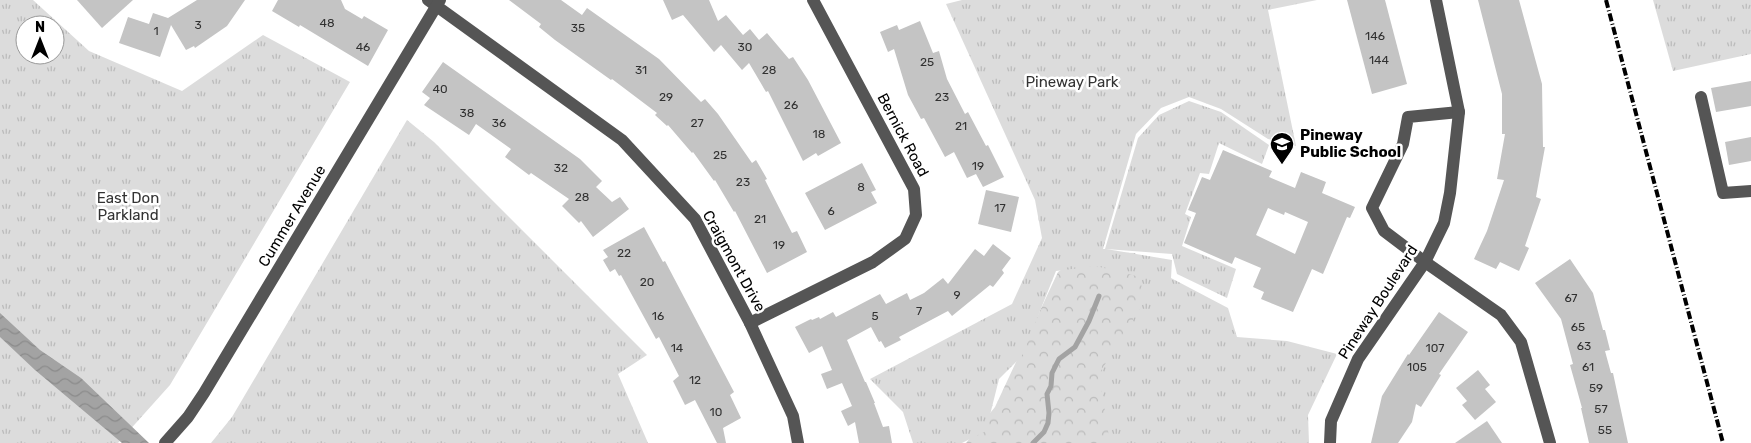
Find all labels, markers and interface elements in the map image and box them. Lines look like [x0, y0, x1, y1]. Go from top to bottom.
north arrow [15, 15, 65, 65]
house number: 48 [319, 16, 335, 30]
house number: 3 [194, 18, 202, 32]
text: N [35, 19, 45, 36]
house number: 35 [571, 21, 585, 35]
house number: 1 [153, 24, 159, 38]
house number: 146 [1365, 29, 1385, 43]
house number: 46 [356, 40, 370, 54]
house number: 30 [738, 40, 752, 54]
house number: 144 [1369, 53, 1390, 67]
house number: 25 [920, 55, 934, 69]
house number: 31 [635, 63, 647, 77]
house number: 28 [762, 63, 776, 77]
park label: Pineway Park [1025, 73, 1119, 91]
house number: 40 [432, 82, 448, 96]
house number: 29 [659, 90, 673, 104]
street label: Bernick Road [873, 90, 933, 180]
house number: 23 [935, 90, 949, 104]
house number: 26 [784, 98, 798, 112]
house number: 38 [460, 106, 474, 120]
house number: 36 [492, 116, 506, 130]
house number: 27 [690, 116, 704, 130]
house number: 21 [955, 119, 967, 133]
place label: Pineway Public School [1300, 126, 1401, 161]
house number: 18 [813, 127, 825, 141]
school or university icon: Pineway Public School [1269, 131, 1295, 165]
house number: 25 [713, 148, 727, 162]
house number: 19 [972, 159, 984, 173]
house number: 32 [554, 161, 568, 175]
street label: Cummer Avenue [255, 162, 329, 270]
house number: 23 [736, 175, 750, 189]
house number: 8 [857, 180, 865, 194]
park label: East Don Parkland [97, 189, 159, 224]
house number: 28 [575, 190, 589, 204]
house number: 17 [994, 201, 1006, 215]
house number: 6 [827, 204, 835, 218]
street label: Craigmont Drive [699, 207, 769, 315]
house number: 21 [754, 212, 766, 226]
house number: 19 [773, 238, 785, 252]
street label: Pineway Boulevard [1334, 242, 1422, 362]
house number: 22 [617, 246, 631, 260]
house number: 20 [640, 275, 654, 289]
house number: 9 [953, 288, 961, 302]
house number: 67 [1564, 291, 1578, 305]
house number: 7 [916, 304, 922, 318]
house number: 16 [652, 309, 664, 323]
house number: 5 [871, 309, 879, 323]
house number: 65 [1571, 320, 1585, 334]
house number: 63 [1577, 339, 1591, 353]
house number: 14 [671, 341, 684, 355]
house number: 107 [1426, 341, 1444, 355]
house number: 105 [1407, 360, 1427, 374]
house number: 61 [1582, 360, 1594, 374]
house number: 12 [689, 373, 701, 387]
house number: 59 [1589, 381, 1603, 395]
house number: 57 [1594, 402, 1608, 416]
house number: 10 [710, 405, 722, 419]
house number: 55 [1598, 423, 1612, 437]

